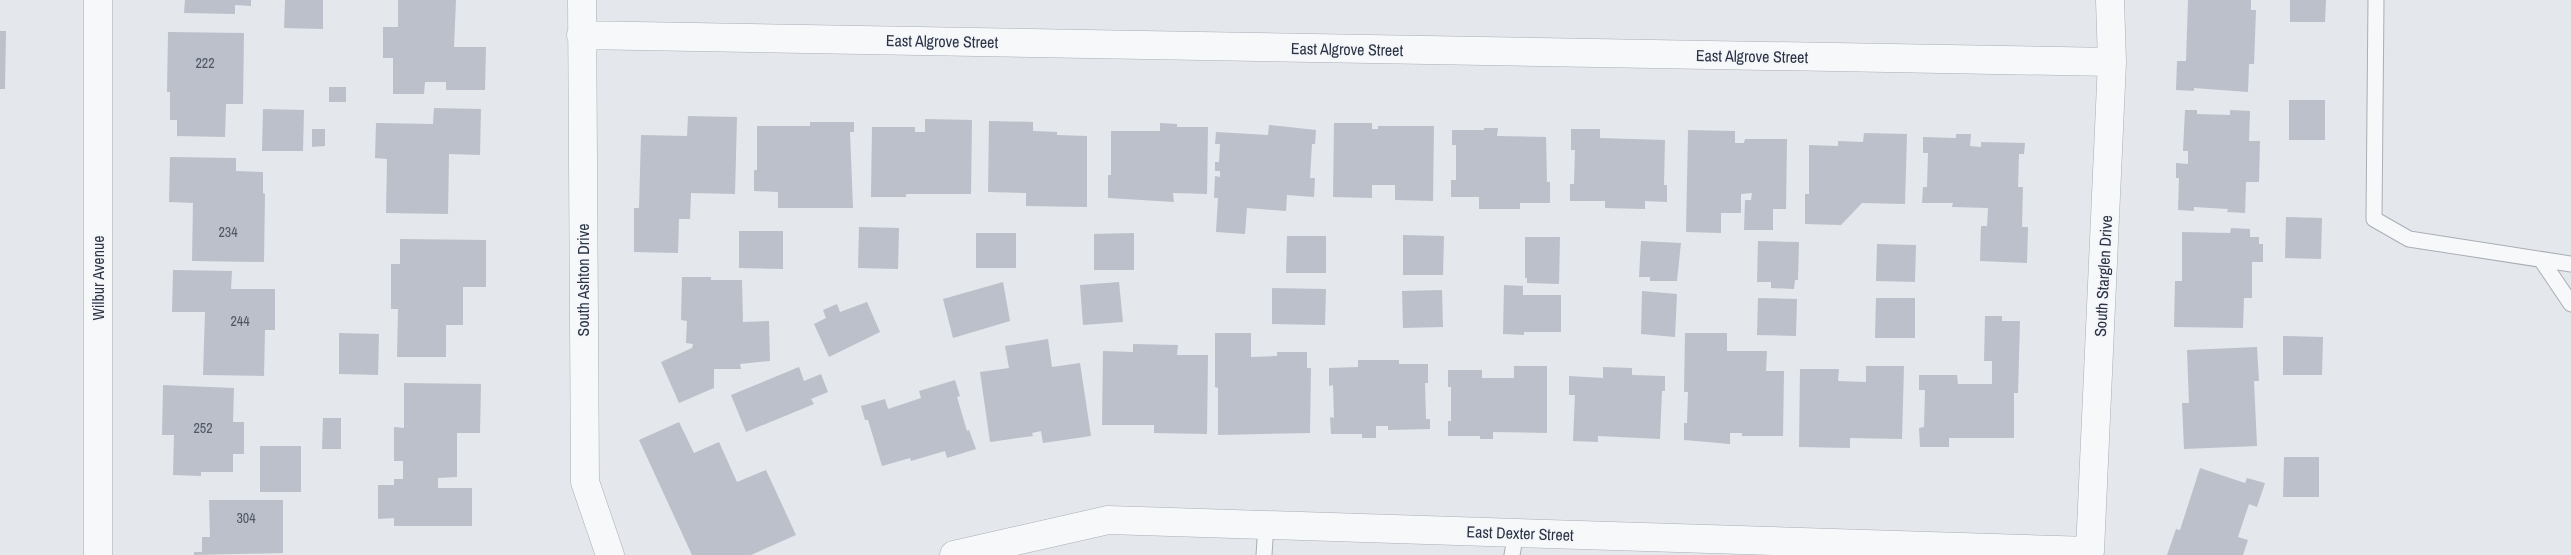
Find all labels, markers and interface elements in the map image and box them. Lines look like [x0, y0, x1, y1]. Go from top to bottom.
street label: East Algrove Street [886, 29, 999, 53]
street label: East Algrove Street [1291, 37, 1404, 61]
street label: East Algrove Street [1696, 44, 1809, 68]
house number: 222 [195, 54, 215, 72]
street label: South Starglen Drive [2089, 215, 2117, 337]
house number: 234 [218, 223, 238, 241]
street label: South Ashton Drive [572, 223, 594, 337]
street label: Wilbur Avenue [87, 235, 109, 321]
house number: 244 [230, 312, 250, 330]
house number: 252 [193, 419, 213, 437]
house number: 304 [236, 509, 256, 527]
street label: East Dexter Street [1466, 520, 1574, 546]

